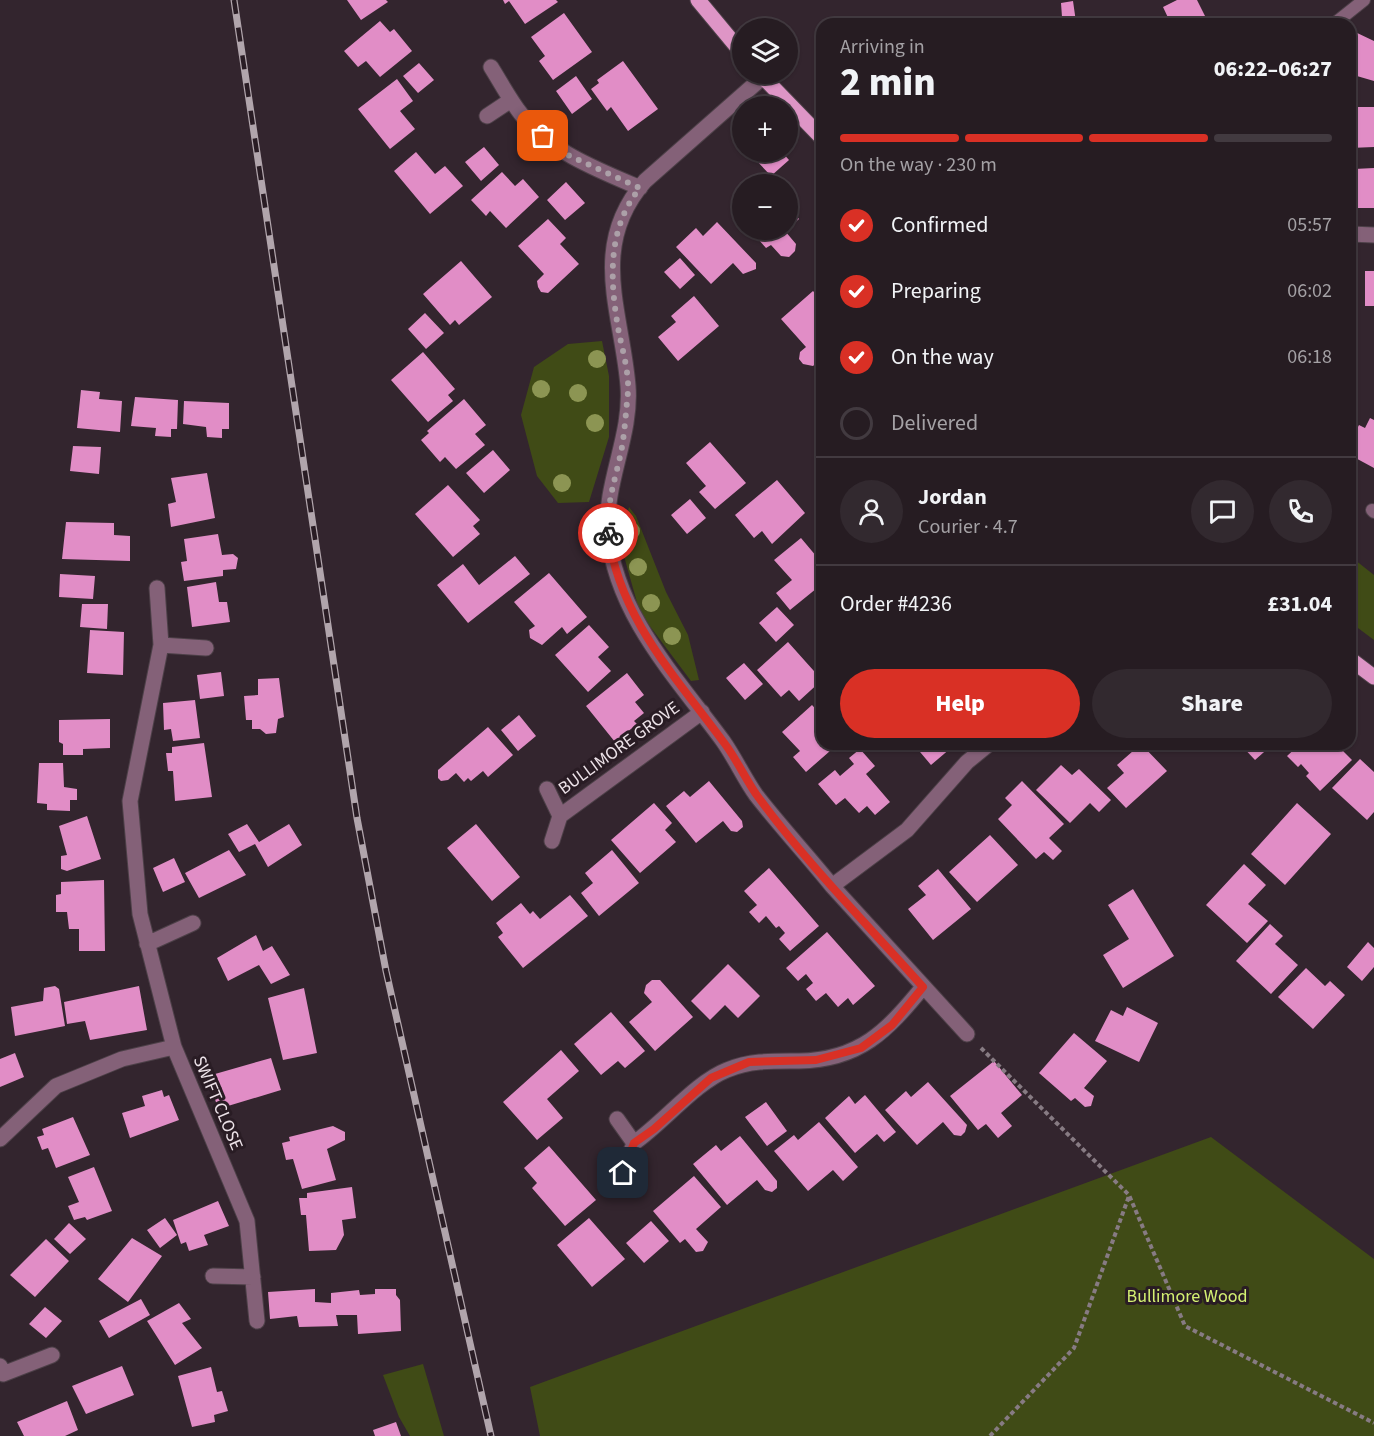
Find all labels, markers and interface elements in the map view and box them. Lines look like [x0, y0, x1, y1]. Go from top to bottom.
map controls [732, 18, 798, 240]
button: layers [732, 18, 798, 84]
text: Arriving in [840, 33, 925, 61]
text: 06:22–06:27 [1214, 53, 1332, 85]
text: 2 min [840, 55, 936, 111]
button: + [732, 96, 798, 162]
pin [517, 110, 568, 161]
icon: bag [526, 119, 559, 152]
text: On the way · 230 m [840, 151, 997, 179]
button: − [732, 174, 798, 240]
icon: check [840, 209, 873, 242]
text: Confirmed [891, 209, 988, 241]
text: 05:57 [1287, 211, 1332, 239]
icon: check [840, 275, 873, 308]
text: Preparing [891, 275, 981, 307]
text: 06:02 [1287, 277, 1332, 305]
icon: check [840, 341, 873, 374]
text: On the way [891, 341, 994, 373]
text: 06:18 [1287, 343, 1332, 371]
text: Delivered [891, 407, 978, 439]
button: person [840, 480, 903, 543]
button: chat [1191, 480, 1254, 543]
button: phone [1269, 480, 1332, 543]
text: Jordan [918, 481, 987, 513]
courier [578, 503, 638, 563]
text: Courier · 4.7 [918, 513, 1018, 541]
icon: bike [592, 517, 625, 550]
text: Order #4236 [840, 588, 952, 620]
text: £31.04 [1267, 588, 1332, 620]
button: Help [840, 669, 1080, 738]
button: Share [1092, 669, 1332, 738]
street label: BULLIMORE GROVE [553, 695, 685, 801]
street label: SWIFT CLOSE [187, 1052, 249, 1154]
pin [597, 1147, 648, 1198]
icon: home [606, 1156, 639, 1189]
park label: Bullimore Wood [1127, 1284, 1247, 1309]

